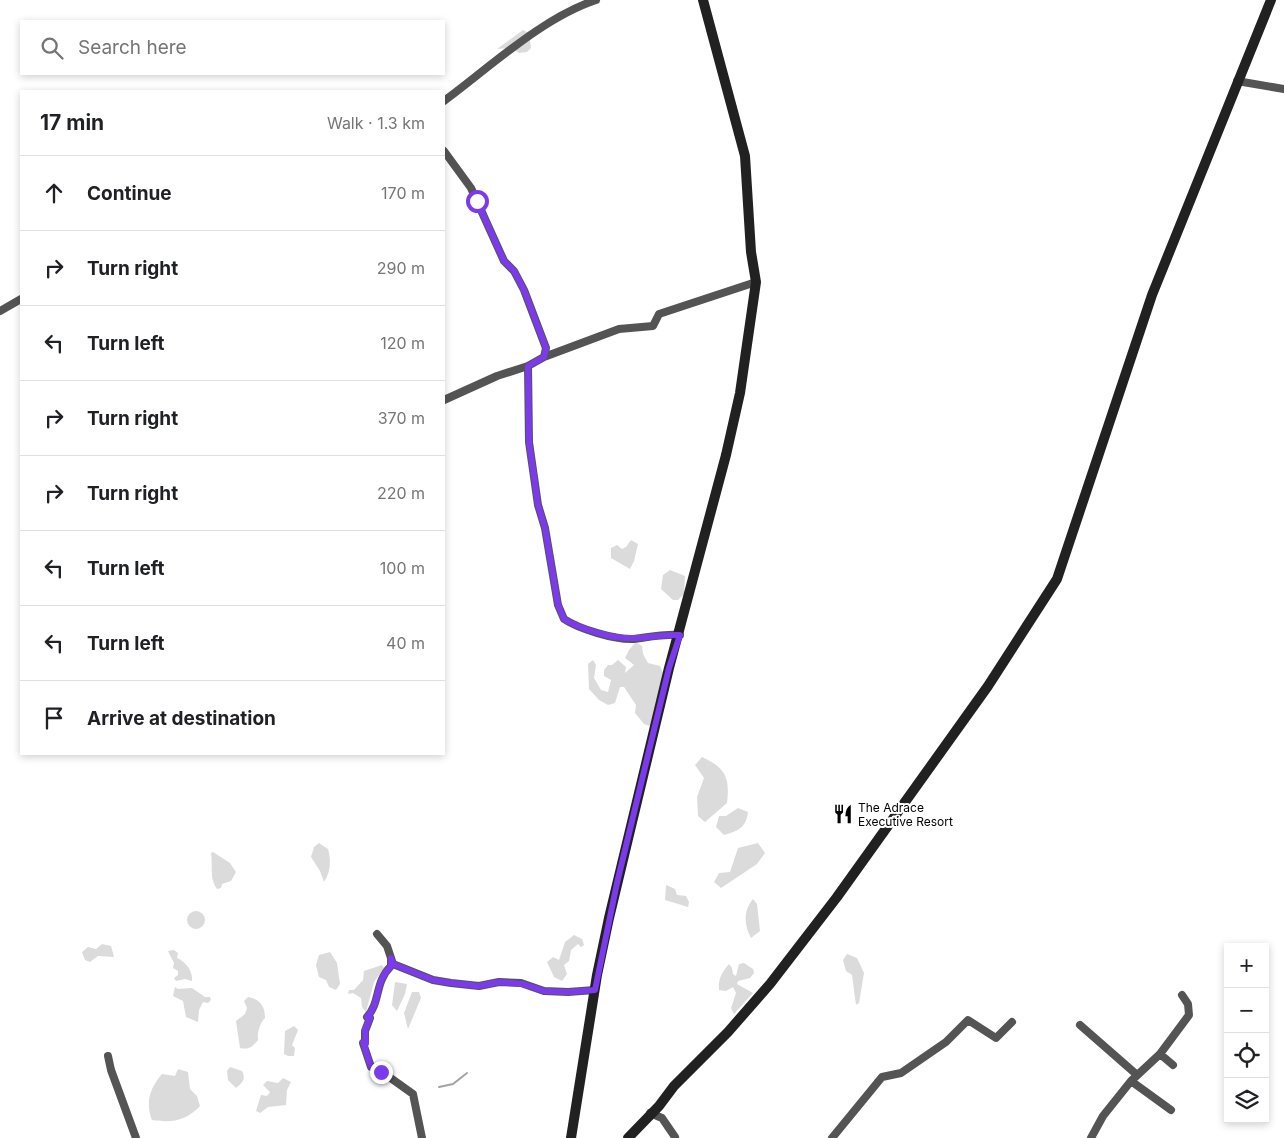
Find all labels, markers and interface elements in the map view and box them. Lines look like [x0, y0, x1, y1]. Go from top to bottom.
search box [20, 20, 445, 75]
icon: search [38, 34, 66, 62]
text: Search here [78, 36, 187, 59]
text: 17 min [40, 110, 104, 135]
text: Walk · 1.3 km [327, 113, 425, 133]
icon: ahead [40, 179, 68, 207]
text: Continue [87, 182, 172, 205]
text: 170 m [381, 183, 425, 203]
route start [466, 190, 489, 213]
icon: right [40, 254, 68, 282]
text: Turn right [87, 257, 178, 280]
text: 290 m [377, 258, 425, 278]
icon: left [40, 329, 68, 357]
text: Turn left [87, 332, 165, 355]
text: 120 m [380, 333, 425, 353]
icon: right [40, 404, 68, 432]
text: Turn right [87, 407, 178, 430]
text: 370 m [378, 408, 425, 428]
icon: right [40, 479, 68, 507]
text: Turn right [87, 482, 178, 505]
text: 220 m [377, 483, 425, 503]
icon: left [40, 554, 68, 582]
text: Turn left [87, 557, 165, 580]
text: 100 m [380, 558, 425, 578]
icon: left [40, 629, 68, 657]
text: Turn left [87, 632, 165, 655]
text: 40 m [386, 633, 425, 653]
icon: arrive [40, 704, 68, 732]
text: Arrive at destination [87, 707, 276, 730]
place label: The Adrace Executive Resort [858, 800, 953, 829]
restaurant icon: The Adrace Executive Resort [832, 803, 854, 825]
map controls [1224, 943, 1269, 1123]
button: + [1224, 943, 1269, 988]
button: − [1224, 988, 1269, 1033]
button: locate [1224, 1033, 1269, 1078]
route end [370, 1061, 393, 1084]
button: layers [1224, 1078, 1269, 1123]

